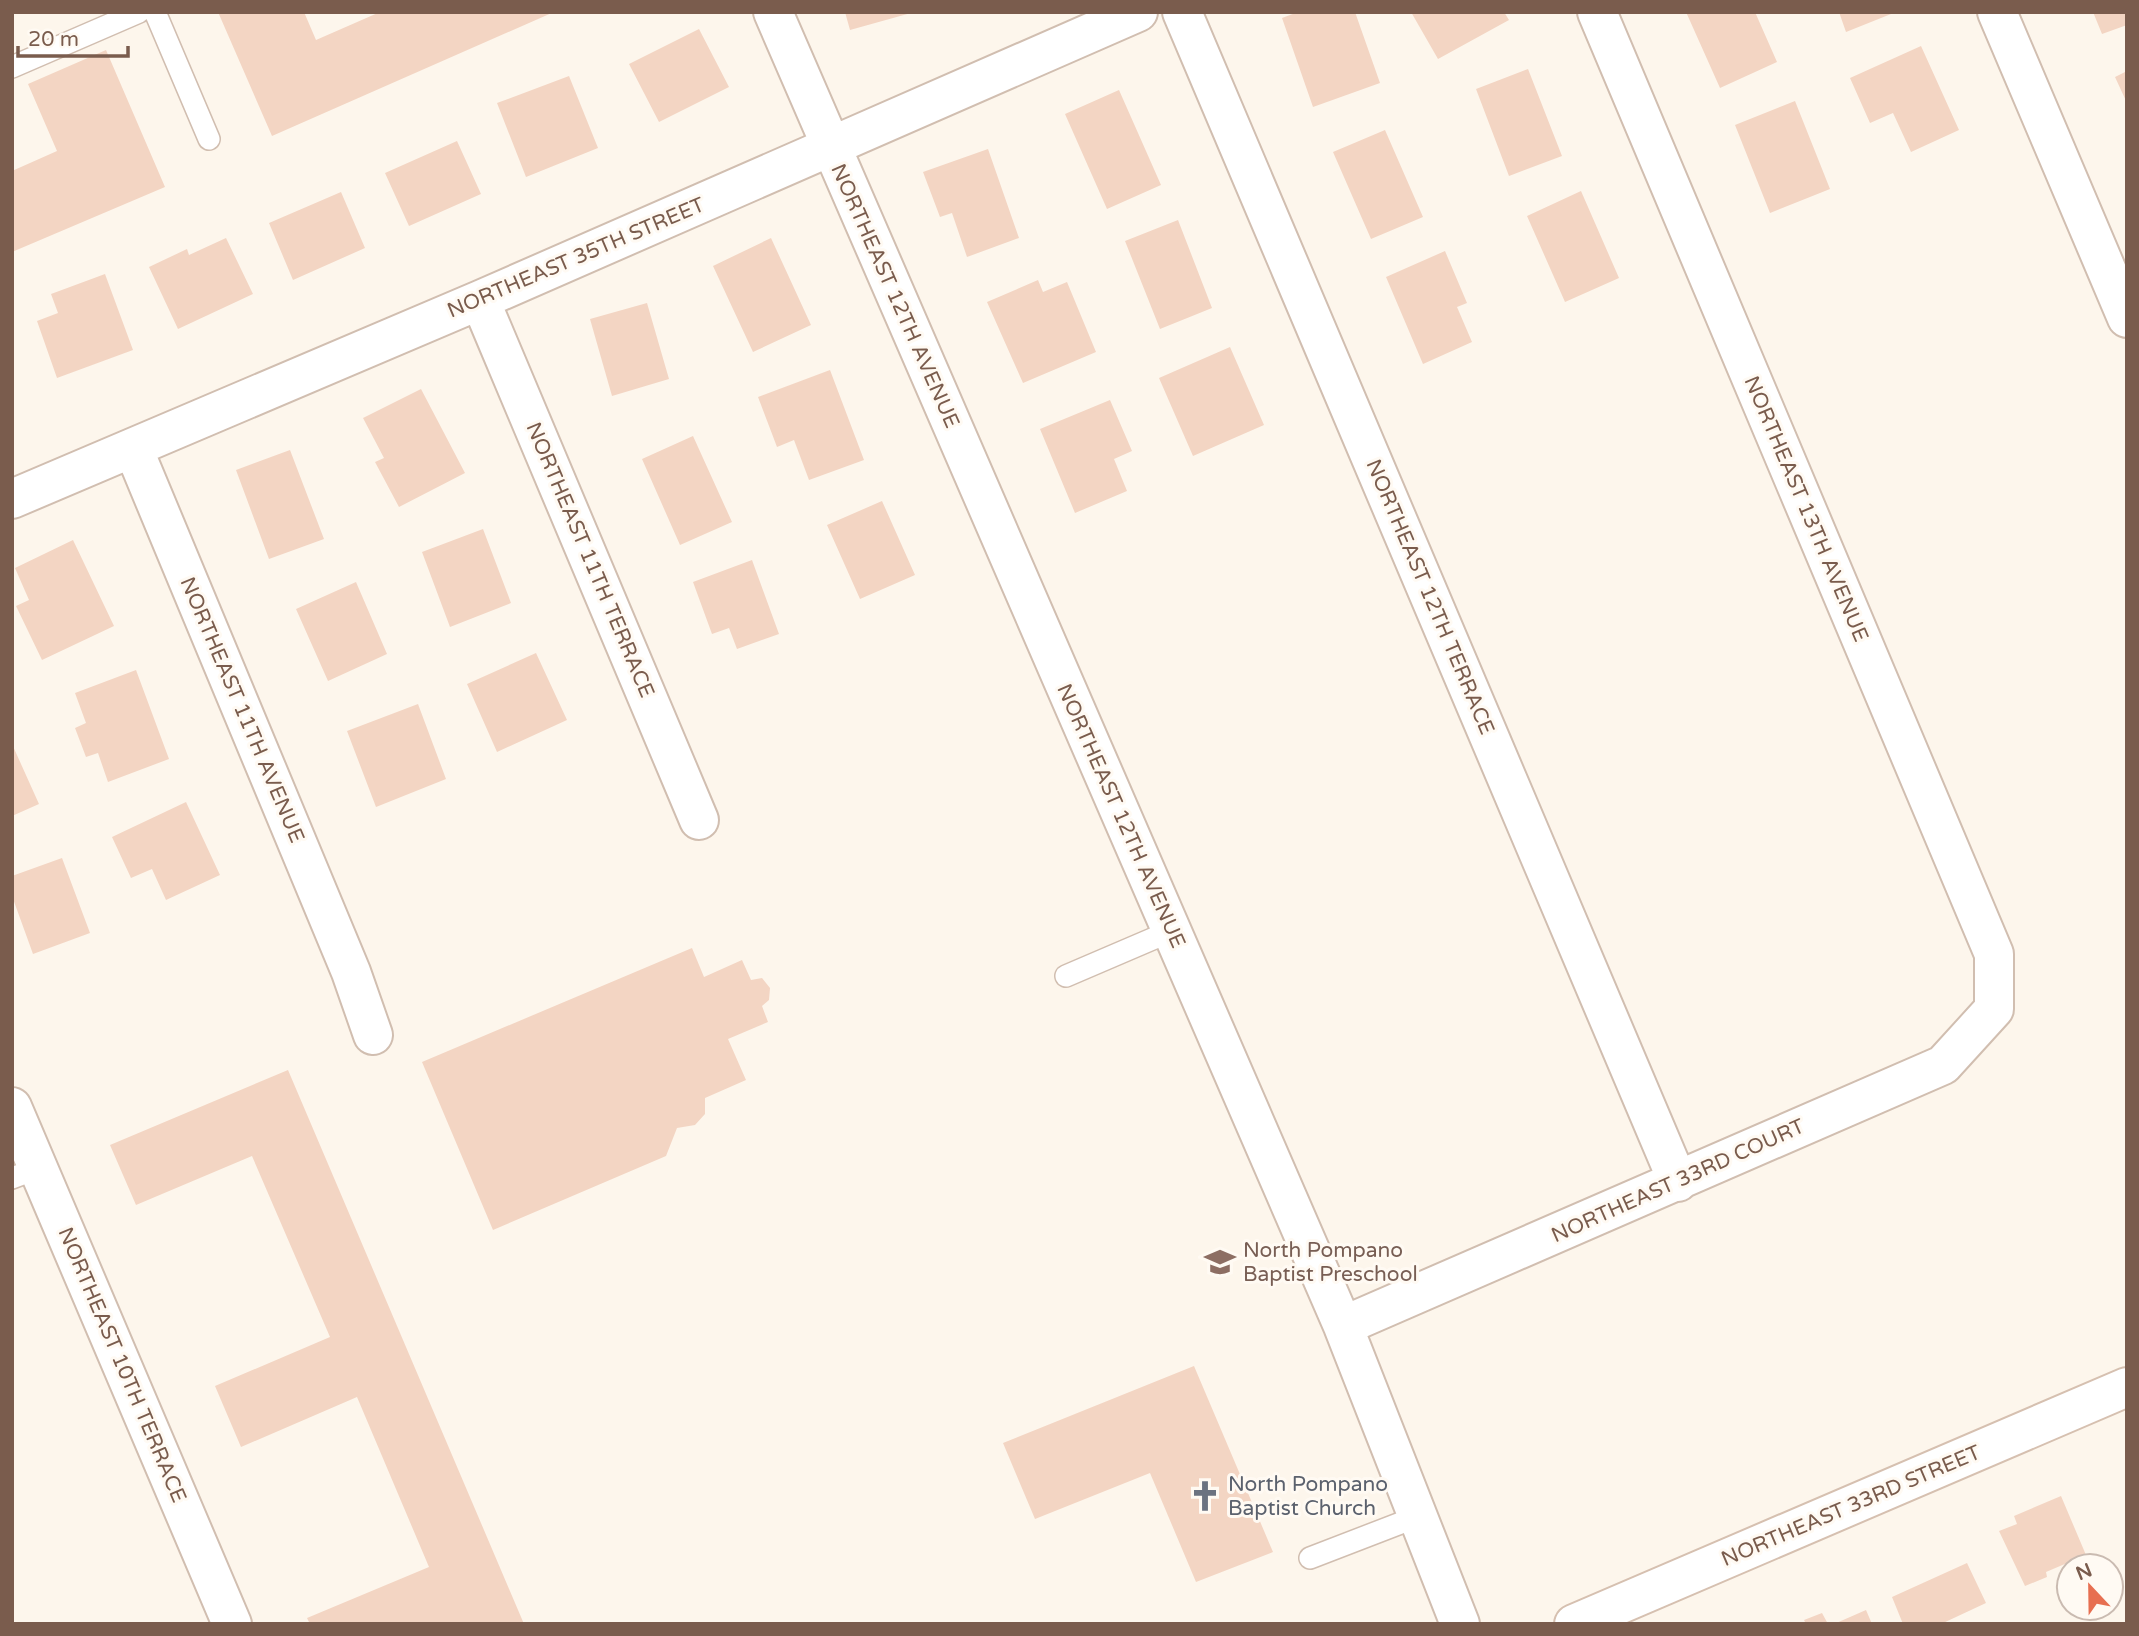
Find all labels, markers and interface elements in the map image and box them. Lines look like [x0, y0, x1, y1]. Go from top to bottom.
scale bar [18, 14, 128, 58]
text: 20 m [28, 27, 79, 52]
street label: NORTHEAST 12TH AVENUE [825, 160, 965, 432]
street label: NORTHEAST 35TH STREET [444, 192, 709, 324]
street label: NORTHEAST 13TH AVENUE [1739, 372, 1873, 646]
street label: NORTHEAST 11TH TERRACE [520, 418, 660, 702]
street label: NORTHEAST 12TH TERRACE [1360, 455, 1500, 739]
street label: NORTHEAST 11TH AVENUE [175, 573, 309, 847]
street label: NORTHEAST 12TH AVENUE [1051, 680, 1191, 952]
street label: NORTHEAST 33RD COURT [1548, 1114, 1809, 1248]
street label: NORTHEAST 10TH TERRACE [52, 1223, 192, 1507]
place label: North Pompano Baptist Preschool [1243, 1238, 1418, 1287]
school or university icon: North Pompano Baptist Preschool [1203, 1245, 1237, 1279]
street label: NORTHEAST 33RD STREET [1718, 1440, 1984, 1572]
place label: North Pompano Baptist Church [1228, 1472, 1388, 1521]
church icon: North Pompano Baptist Church [1188, 1479, 1222, 1513]
north arrow [2055, 1552, 2125, 1622]
text: N [2073, 1559, 2095, 1585]

